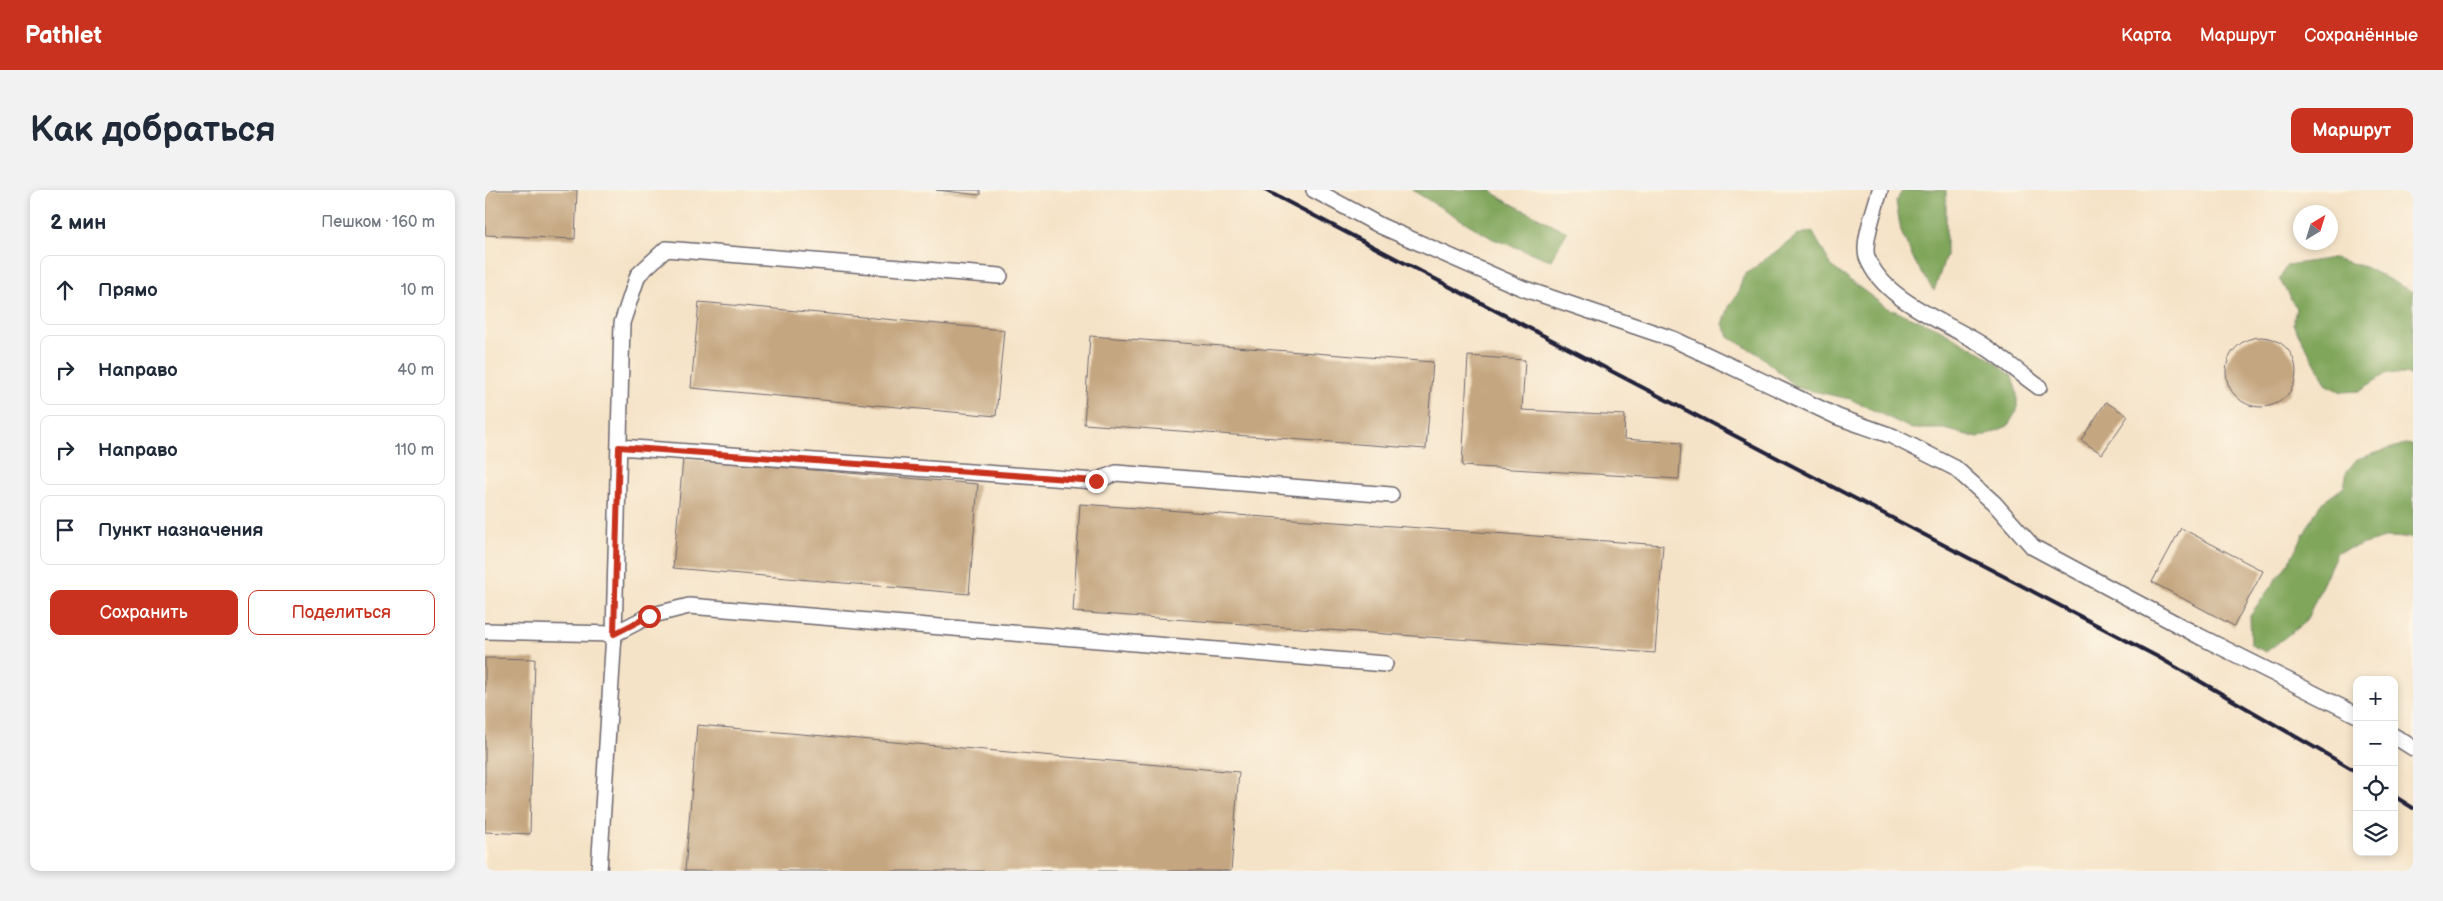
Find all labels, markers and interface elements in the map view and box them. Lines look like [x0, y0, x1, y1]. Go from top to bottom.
text: Pathlet [25, 21, 102, 50]
text: Карта [2121, 25, 2172, 46]
text: Маршрут [2200, 25, 2276, 46]
text: Сохранённые [2304, 25, 2418, 46]
button: Маршрут [2291, 108, 2413, 153]
text: Как добраться [30, 109, 276, 152]
north arrow [2293, 205, 2338, 250]
text: 2 мин [50, 210, 106, 235]
text: Пешком · 160 m [321, 213, 435, 232]
icon: ahead [51, 276, 79, 304]
text: Прямо [98, 279, 158, 302]
text: 10 m [401, 281, 434, 300]
icon: right [51, 356, 79, 384]
text: Направо [98, 359, 178, 382]
text: 40 m [397, 361, 434, 380]
icon: right [51, 436, 79, 464]
text: Направо [98, 439, 178, 462]
text: 110 m [395, 441, 434, 460]
route end [1085, 470, 1108, 493]
icon: arrive [51, 516, 79, 544]
text: Пункт назначения [98, 519, 263, 542]
button: Сохранить [50, 590, 238, 635]
button: Поделиться [248, 590, 435, 635]
route start [638, 605, 661, 628]
map controls [2353, 676, 2398, 856]
button: + [2353, 676, 2398, 721]
button: − [2353, 721, 2398, 766]
button: locate [2353, 766, 2398, 811]
button: layers [2353, 811, 2398, 856]

